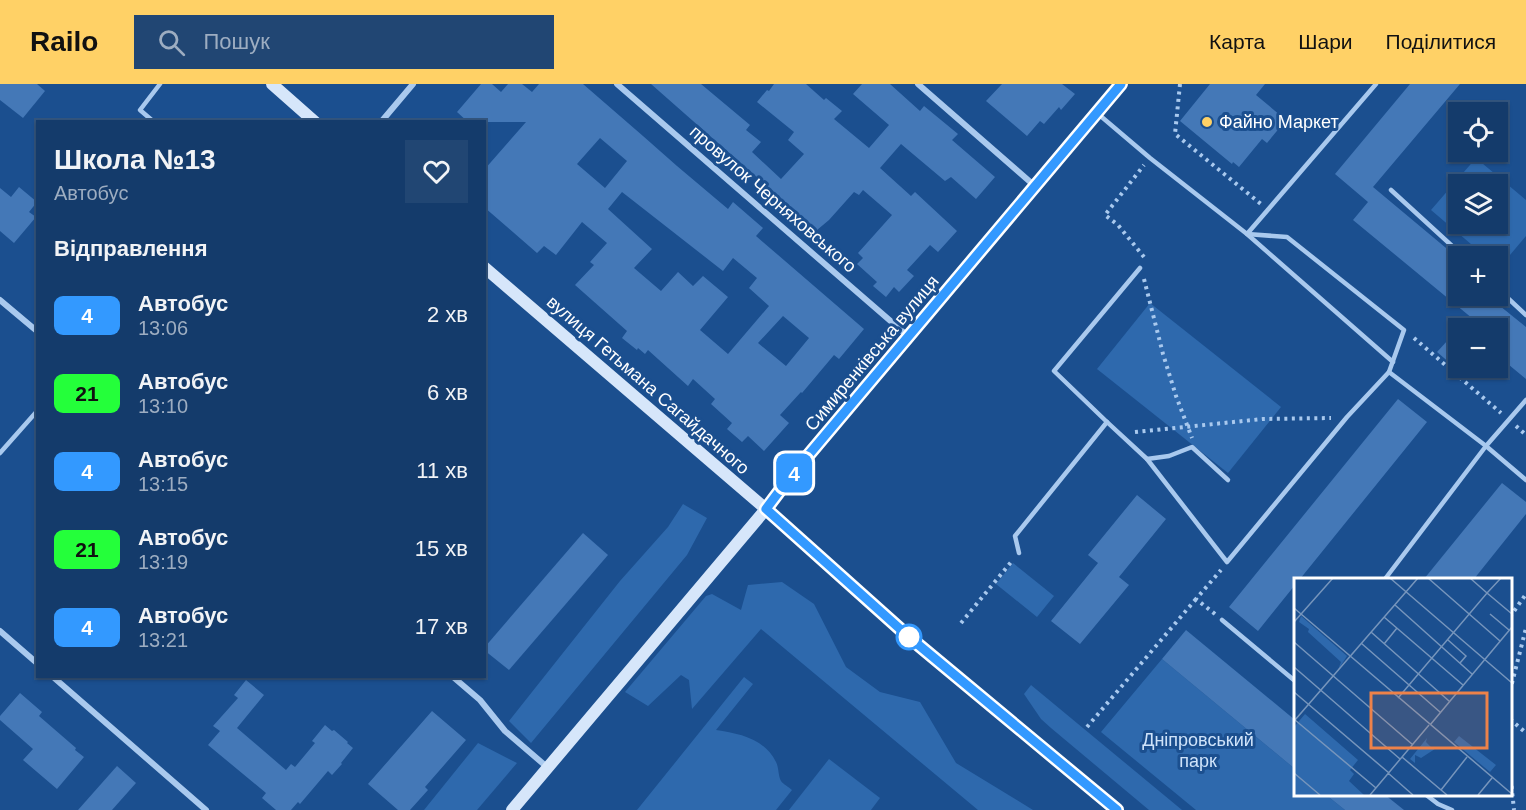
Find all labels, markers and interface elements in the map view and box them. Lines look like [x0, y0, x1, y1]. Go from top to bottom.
search box [134, 15, 554, 69]
text: Railo [30, 26, 98, 57]
icon: search [155, 26, 188, 59]
text: Пошук [203, 29, 270, 54]
text: Карта [1209, 30, 1265, 53]
text: Шари [1298, 30, 1353, 53]
text: Поділитися [1386, 30, 1496, 53]
map controls [1448, 102, 1508, 378]
button: locate [1448, 102, 1508, 162]
place label: Файно Маркет [1219, 112, 1339, 132]
marker: Файно Маркет [1200, 115, 1214, 129]
street label: провулок Черняховського [686, 121, 860, 277]
button: heart [405, 140, 468, 203]
text: Школа №13 [54, 144, 216, 175]
button: layers [1448, 174, 1508, 234]
text: Автобус [54, 182, 128, 204]
text: Відправлення [54, 236, 208, 261]
button: + [1448, 246, 1508, 306]
street label: Симиренківська вулиця [801, 271, 943, 435]
text: Автобус [138, 291, 228, 316]
street label: вулиця Гетьмана Сагайдачного [543, 292, 753, 478]
text: 2 хв [427, 302, 468, 327]
text: 4 [81, 304, 93, 327]
text: 13:06 [138, 317, 188, 339]
button: − [1448, 318, 1508, 378]
text: Автобус [138, 369, 228, 394]
text: 6 хв [427, 380, 468, 405]
text: 21 [75, 382, 99, 405]
text: 13:10 [138, 395, 188, 417]
text: Автобус [138, 447, 228, 472]
line badge: 4 [774, 454, 814, 492]
text: 11 хв [416, 458, 468, 483]
text: 4 [81, 460, 93, 483]
text: 4 [788, 462, 800, 485]
text: 13:15 [138, 473, 188, 495]
text: Автобус [138, 525, 228, 550]
text: 15 хв [415, 536, 468, 561]
text: 21 [75, 538, 99, 561]
text: 13:19 [138, 551, 188, 573]
inset map [1294, 578, 1511, 795]
text: Автобус [138, 603, 228, 628]
text: 17 хв [415, 614, 468, 639]
text: 4 [81, 616, 93, 639]
unlabelled marker [896, 624, 922, 650]
text: 13:21 [138, 629, 188, 651]
park label: Дніпровський парк [1142, 730, 1254, 771]

